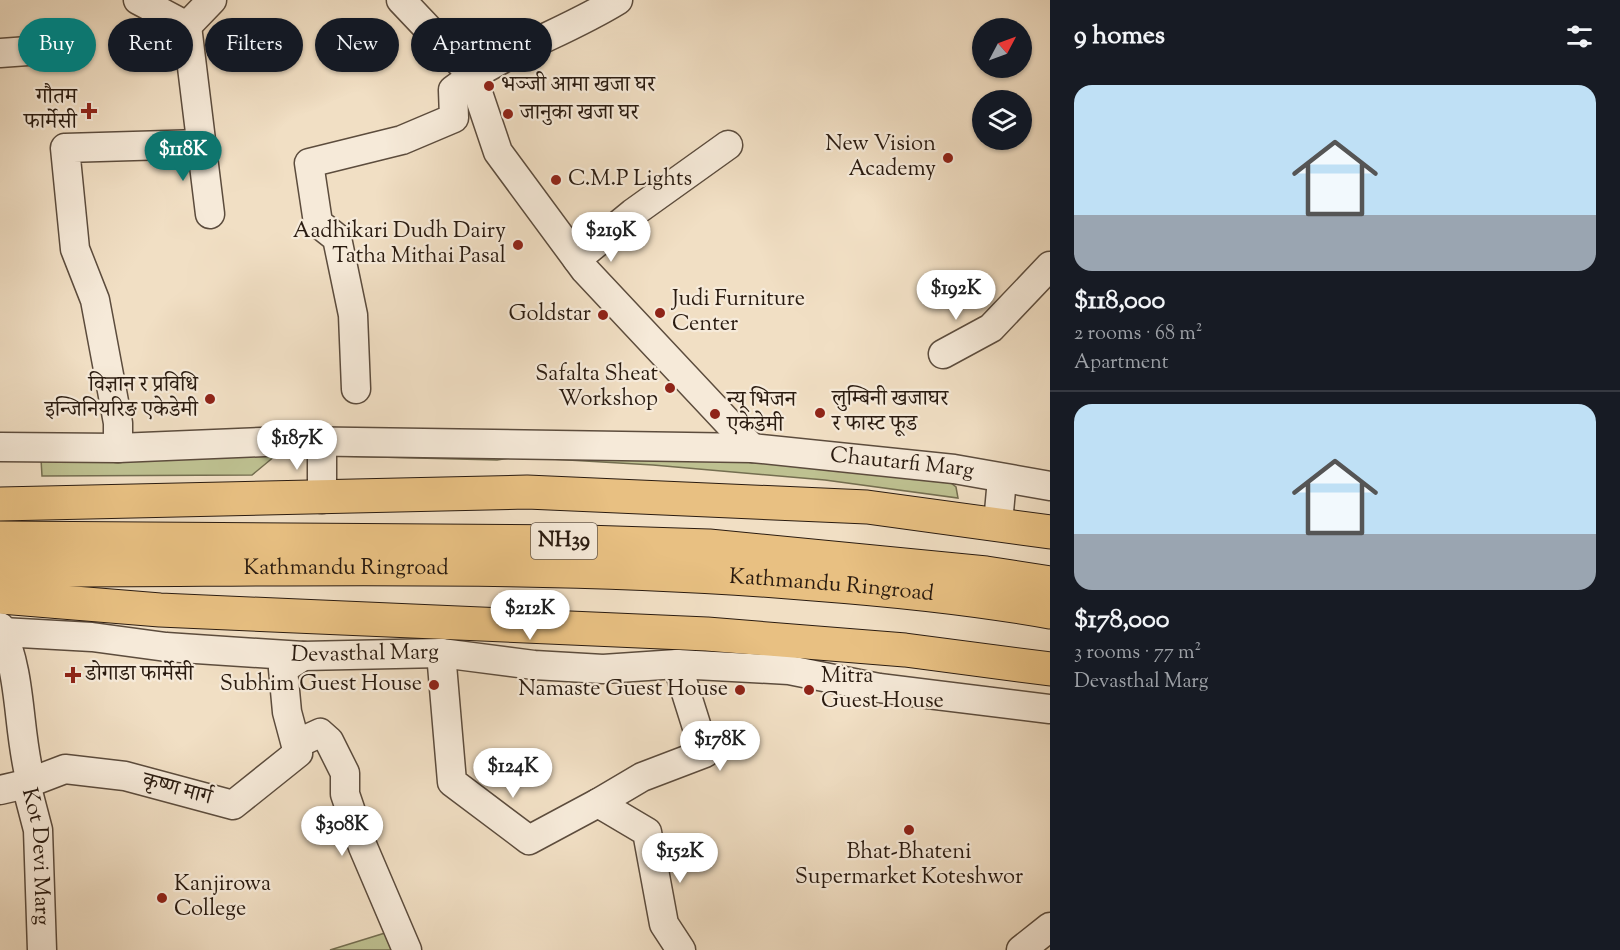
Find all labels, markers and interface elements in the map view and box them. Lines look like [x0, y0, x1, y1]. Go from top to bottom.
chip: Buy [18, 18, 96, 72]
chip: Rent [108, 18, 193, 72]
chip: Filters [205, 18, 303, 72]
chip: New [315, 18, 399, 72]
chip: Apartment [411, 18, 552, 72]
north arrow [972, 18, 1032, 78]
map controls [972, 18, 1032, 150]
text: 9 homes [1074, 18, 1165, 55]
icon: filters [1563, 20, 1596, 53]
place label: भञ्जी आमा खजा घर [501, 70, 657, 102]
marker: भञ्जी आमा खजा घर [482, 79, 496, 93]
place label: गौतम फार्मेसी [23, 82, 79, 139]
button: layers [972, 90, 1032, 150]
place label: जानुका खजा घर [519, 98, 640, 130]
marker: गौतम फार्मेसी [82, 104, 96, 118]
marker: जानुका खजा घर [501, 107, 515, 121]
icon: home [1281, 124, 1389, 232]
place label: New Vision Academy [825, 129, 936, 186]
pin: $118K [141, 131, 225, 182]
text: $118K [159, 136, 207, 165]
marker: New Vision Academy [941, 151, 955, 165]
place label: C.M.P Lights [568, 164, 692, 196]
marker: C.M.P Lights [549, 173, 563, 187]
pin: $219K [569, 212, 653, 263]
place label: Aadhikari Dudh Dairy Tatha Mithai Pasal [293, 216, 506, 273]
text: $219K [586, 217, 636, 246]
marker: Aadhikari Dudh Dairy Tatha Mithai Pasal [511, 238, 525, 252]
pin: $192K [914, 270, 998, 321]
text: $192K [931, 275, 981, 304]
text: $118,000 [1074, 283, 1165, 320]
place label: Judi Furniture Center [671, 284, 805, 341]
place label: Goldstar [508, 299, 591, 331]
marker: Judi Furniture Center [653, 306, 667, 320]
marker: Goldstar [596, 308, 610, 322]
text: 2 rooms · 68 m² [1074, 320, 1202, 349]
text: Apartment [1074, 349, 1169, 378]
place label: Safalta Sheat Workshop [535, 359, 658, 416]
place label: विज्ञान र प्रविधि इन्जिनियरिङ एकेडेमी [44, 370, 200, 427]
marker: Safalta Sheat Workshop [663, 381, 677, 395]
place label: लुम्बिनी खजाघर र फास्ट फूड [831, 384, 950, 441]
place label: न्यू भिजन एकेडेमी [726, 385, 798, 442]
marker: विज्ञान र प्रविधि इन्जिनियरिङ एकेडेमी [203, 392, 217, 406]
marker: लुम्बिनी खजाघर र फास्ट फूड [813, 406, 827, 420]
marker: न्यू भिजन एकेडेमी [708, 407, 722, 421]
pin: $187K [255, 420, 339, 471]
text: $187K [271, 425, 323, 454]
street label: Chautarfi Marg [828, 440, 977, 488]
icon: home [1281, 443, 1389, 551]
road number: NH39 [531, 523, 597, 559]
street label: Kathmandu Ringroad [243, 553, 449, 585]
street label: Kathmandu Ringroad [728, 562, 936, 611]
pin: $212K [488, 590, 572, 641]
text: $212K [505, 595, 555, 624]
text: $178,000 [1074, 602, 1169, 639]
street label: Devasthal Marg [290, 637, 440, 672]
text: 3 rooms · 77 m² [1074, 639, 1201, 668]
place label: डोगाडा फार्मेसी [84, 659, 195, 691]
place label: Mitra Guest House [821, 661, 944, 718]
marker: डोगाडा फार्मेसी [66, 668, 80, 682]
text: Devasthal Marg [1074, 668, 1209, 697]
place label: Subhim Guest House [220, 669, 422, 701]
place label: Namaste Guest House [518, 674, 728, 706]
marker: Subhim Guest House [427, 678, 441, 692]
marker: Namaste Guest House [733, 683, 747, 697]
marker: Mitra Guest House [802, 683, 816, 697]
pin: $178K [678, 721, 762, 772]
text: $178K [694, 726, 746, 755]
pin: $124K [471, 748, 555, 799]
text: $124K [487, 753, 539, 782]
street label: कृष्ण मार्ग [138, 765, 217, 815]
street label: Kot Devi Marg [12, 785, 57, 926]
pin: $308K [300, 806, 384, 857]
text: $308K [315, 811, 369, 840]
marker: Bhat-Bhateni Supermarket Koteshwor [902, 823, 916, 837]
pin: $152K [638, 833, 722, 884]
place label: Bhat-Bhateni Supermarket Koteshwor [795, 837, 1023, 894]
text: $152K [656, 838, 704, 867]
place label: Kanjirowa College [174, 869, 271, 926]
marker: Kanjirowa College [155, 891, 169, 905]

